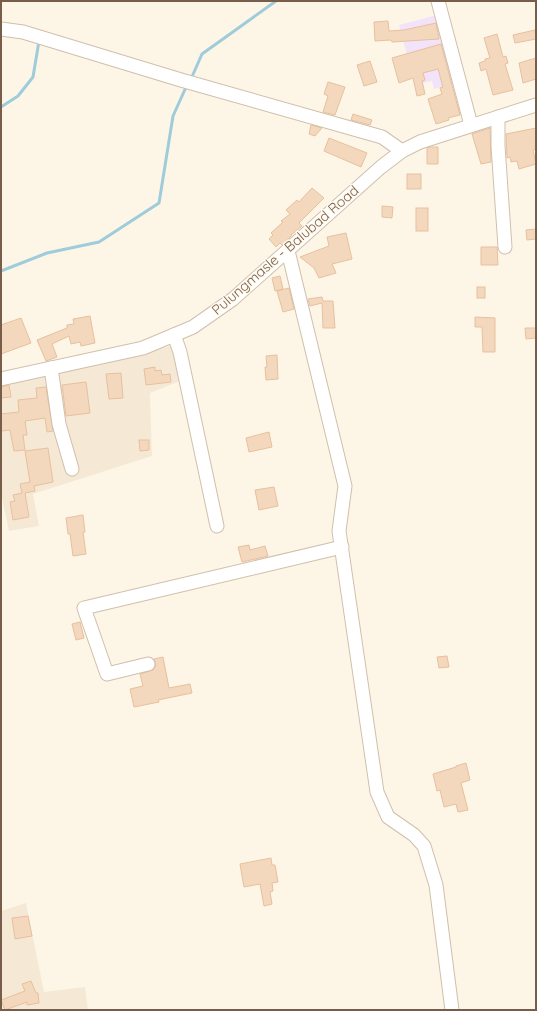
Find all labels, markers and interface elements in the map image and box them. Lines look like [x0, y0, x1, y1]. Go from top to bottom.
street label: Pulungmasle - Balubad Road [208, 181, 362, 319]

